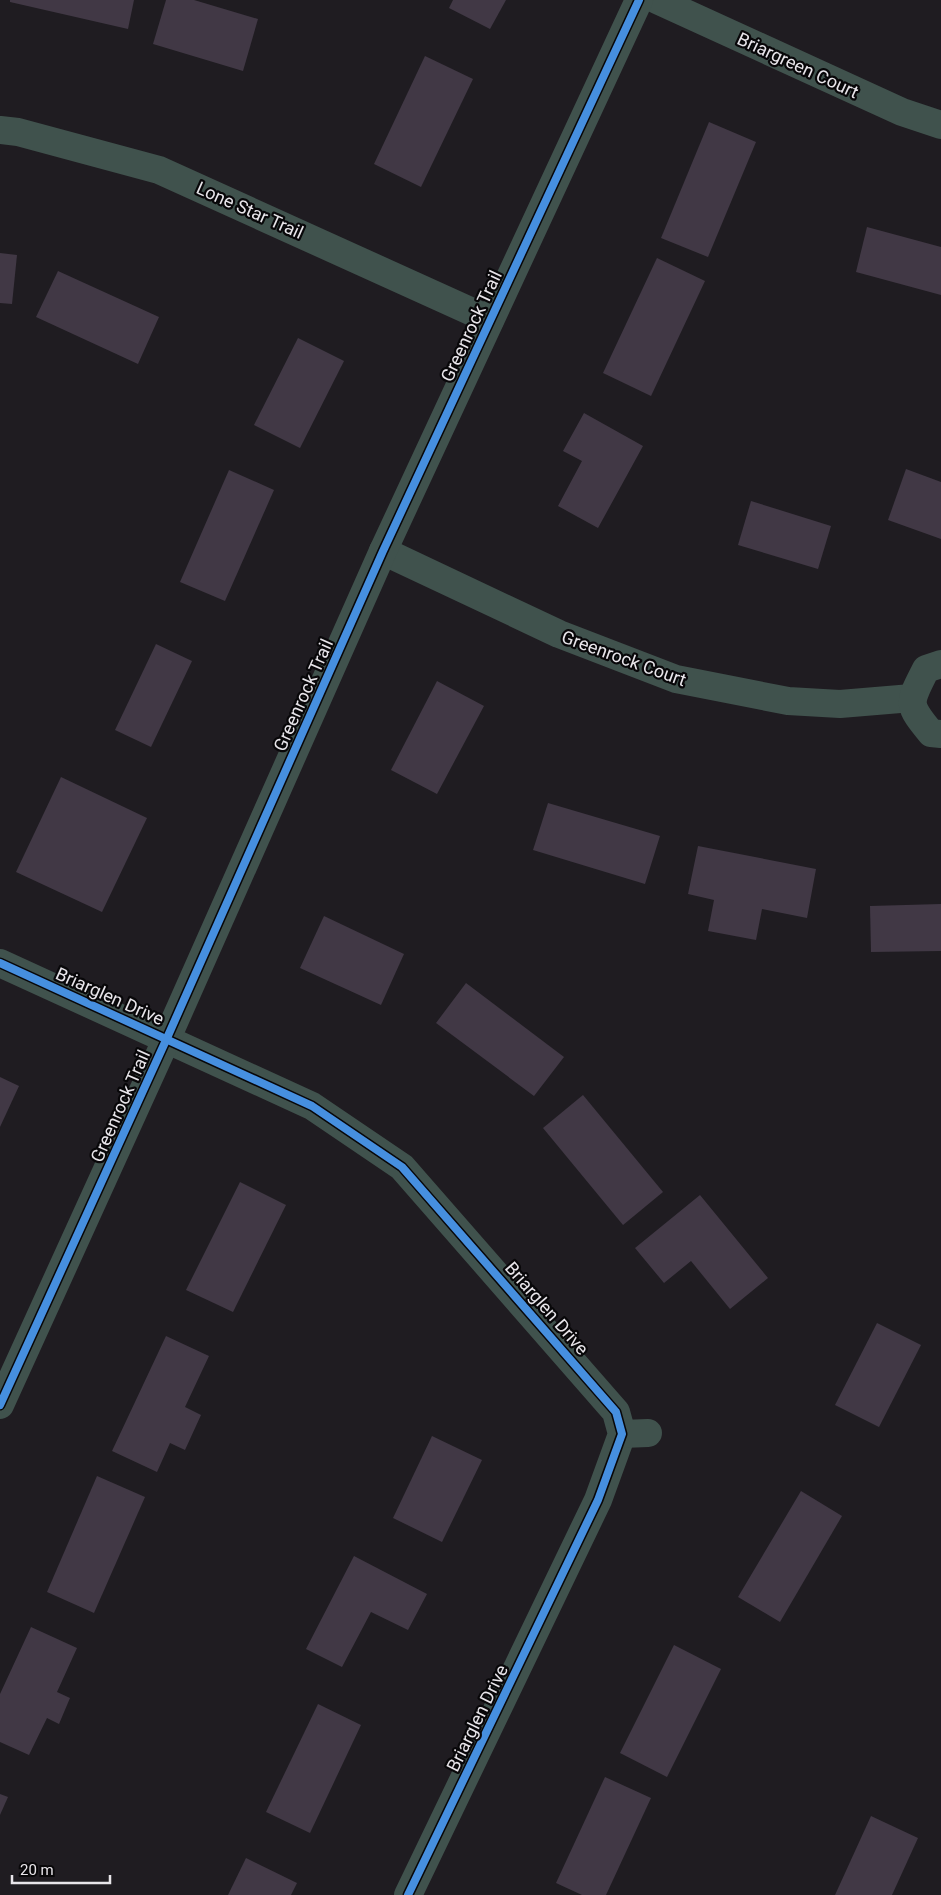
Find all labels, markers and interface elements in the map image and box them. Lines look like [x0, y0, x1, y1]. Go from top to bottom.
street label: Briargreen Court [734, 28, 862, 102]
street label: Lone Star Trail [193, 177, 307, 243]
street label: Greenrock Trail [436, 267, 506, 385]
street label: Greenrock Court [559, 626, 689, 690]
street label: Greenrock Trail [269, 636, 337, 754]
street label: Briarglen Drive [53, 963, 167, 1029]
street label: Greenrock Trail [86, 1047, 154, 1165]
street label: Briarglen Drive [501, 1257, 593, 1359]
street label: Briarglen Drive [442, 1661, 512, 1775]
scale bar [12, 1852, 110, 1884]
text: 20 m [20, 1861, 54, 1879]

